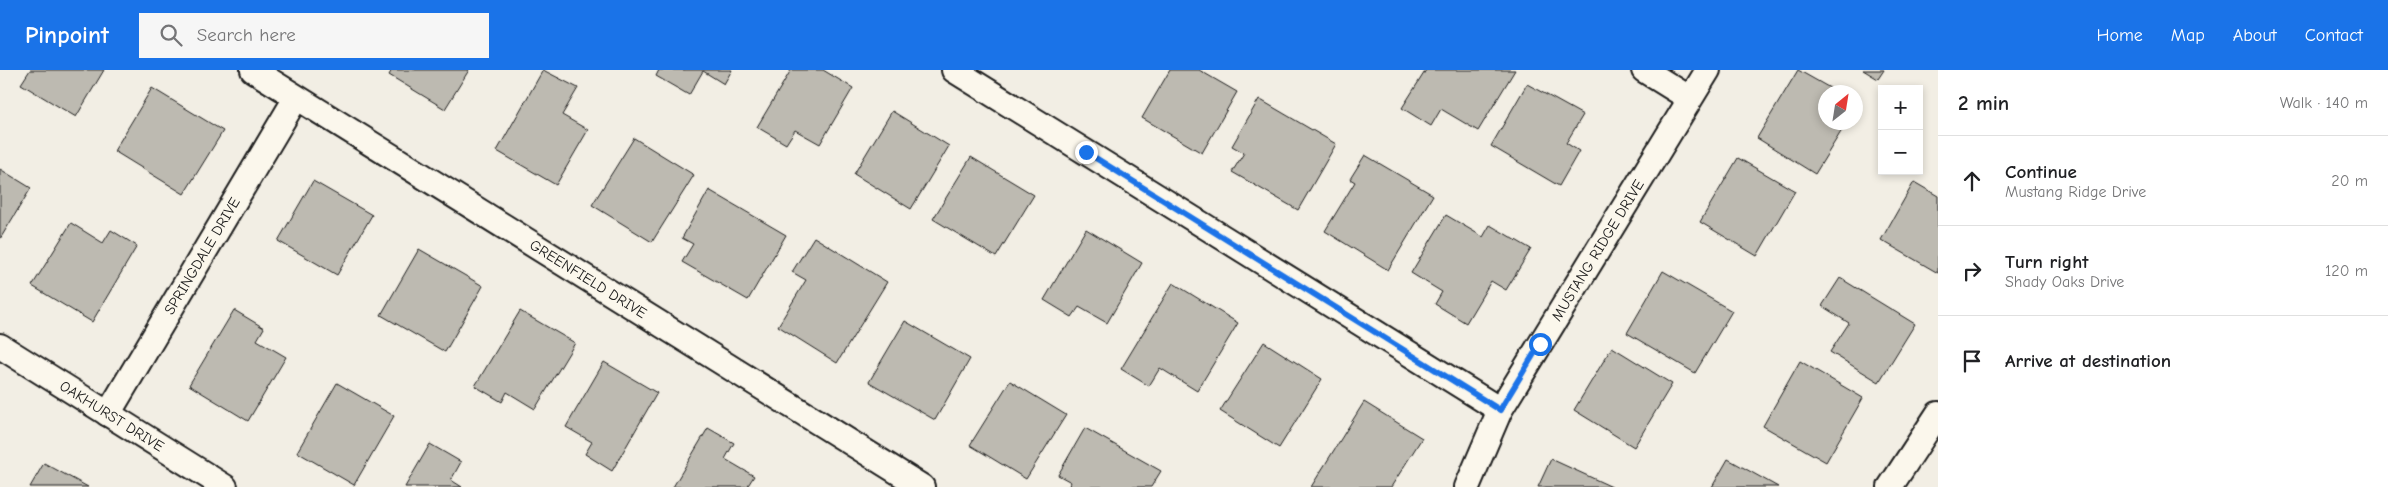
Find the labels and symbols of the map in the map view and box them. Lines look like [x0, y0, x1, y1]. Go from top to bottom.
north arrow [1818, 85, 1863, 130]
route end [1075, 141, 1098, 164]
street label: MUSTANG RIDGE DRIVE [1548, 176, 1648, 324]
street label: SPRINGDALE DRIVE [160, 194, 244, 318]
street label: GREENFIELD DRIVE [526, 236, 650, 322]
route start [1529, 333, 1552, 356]
street label: OAKHURST DRIVE [56, 377, 167, 455]

